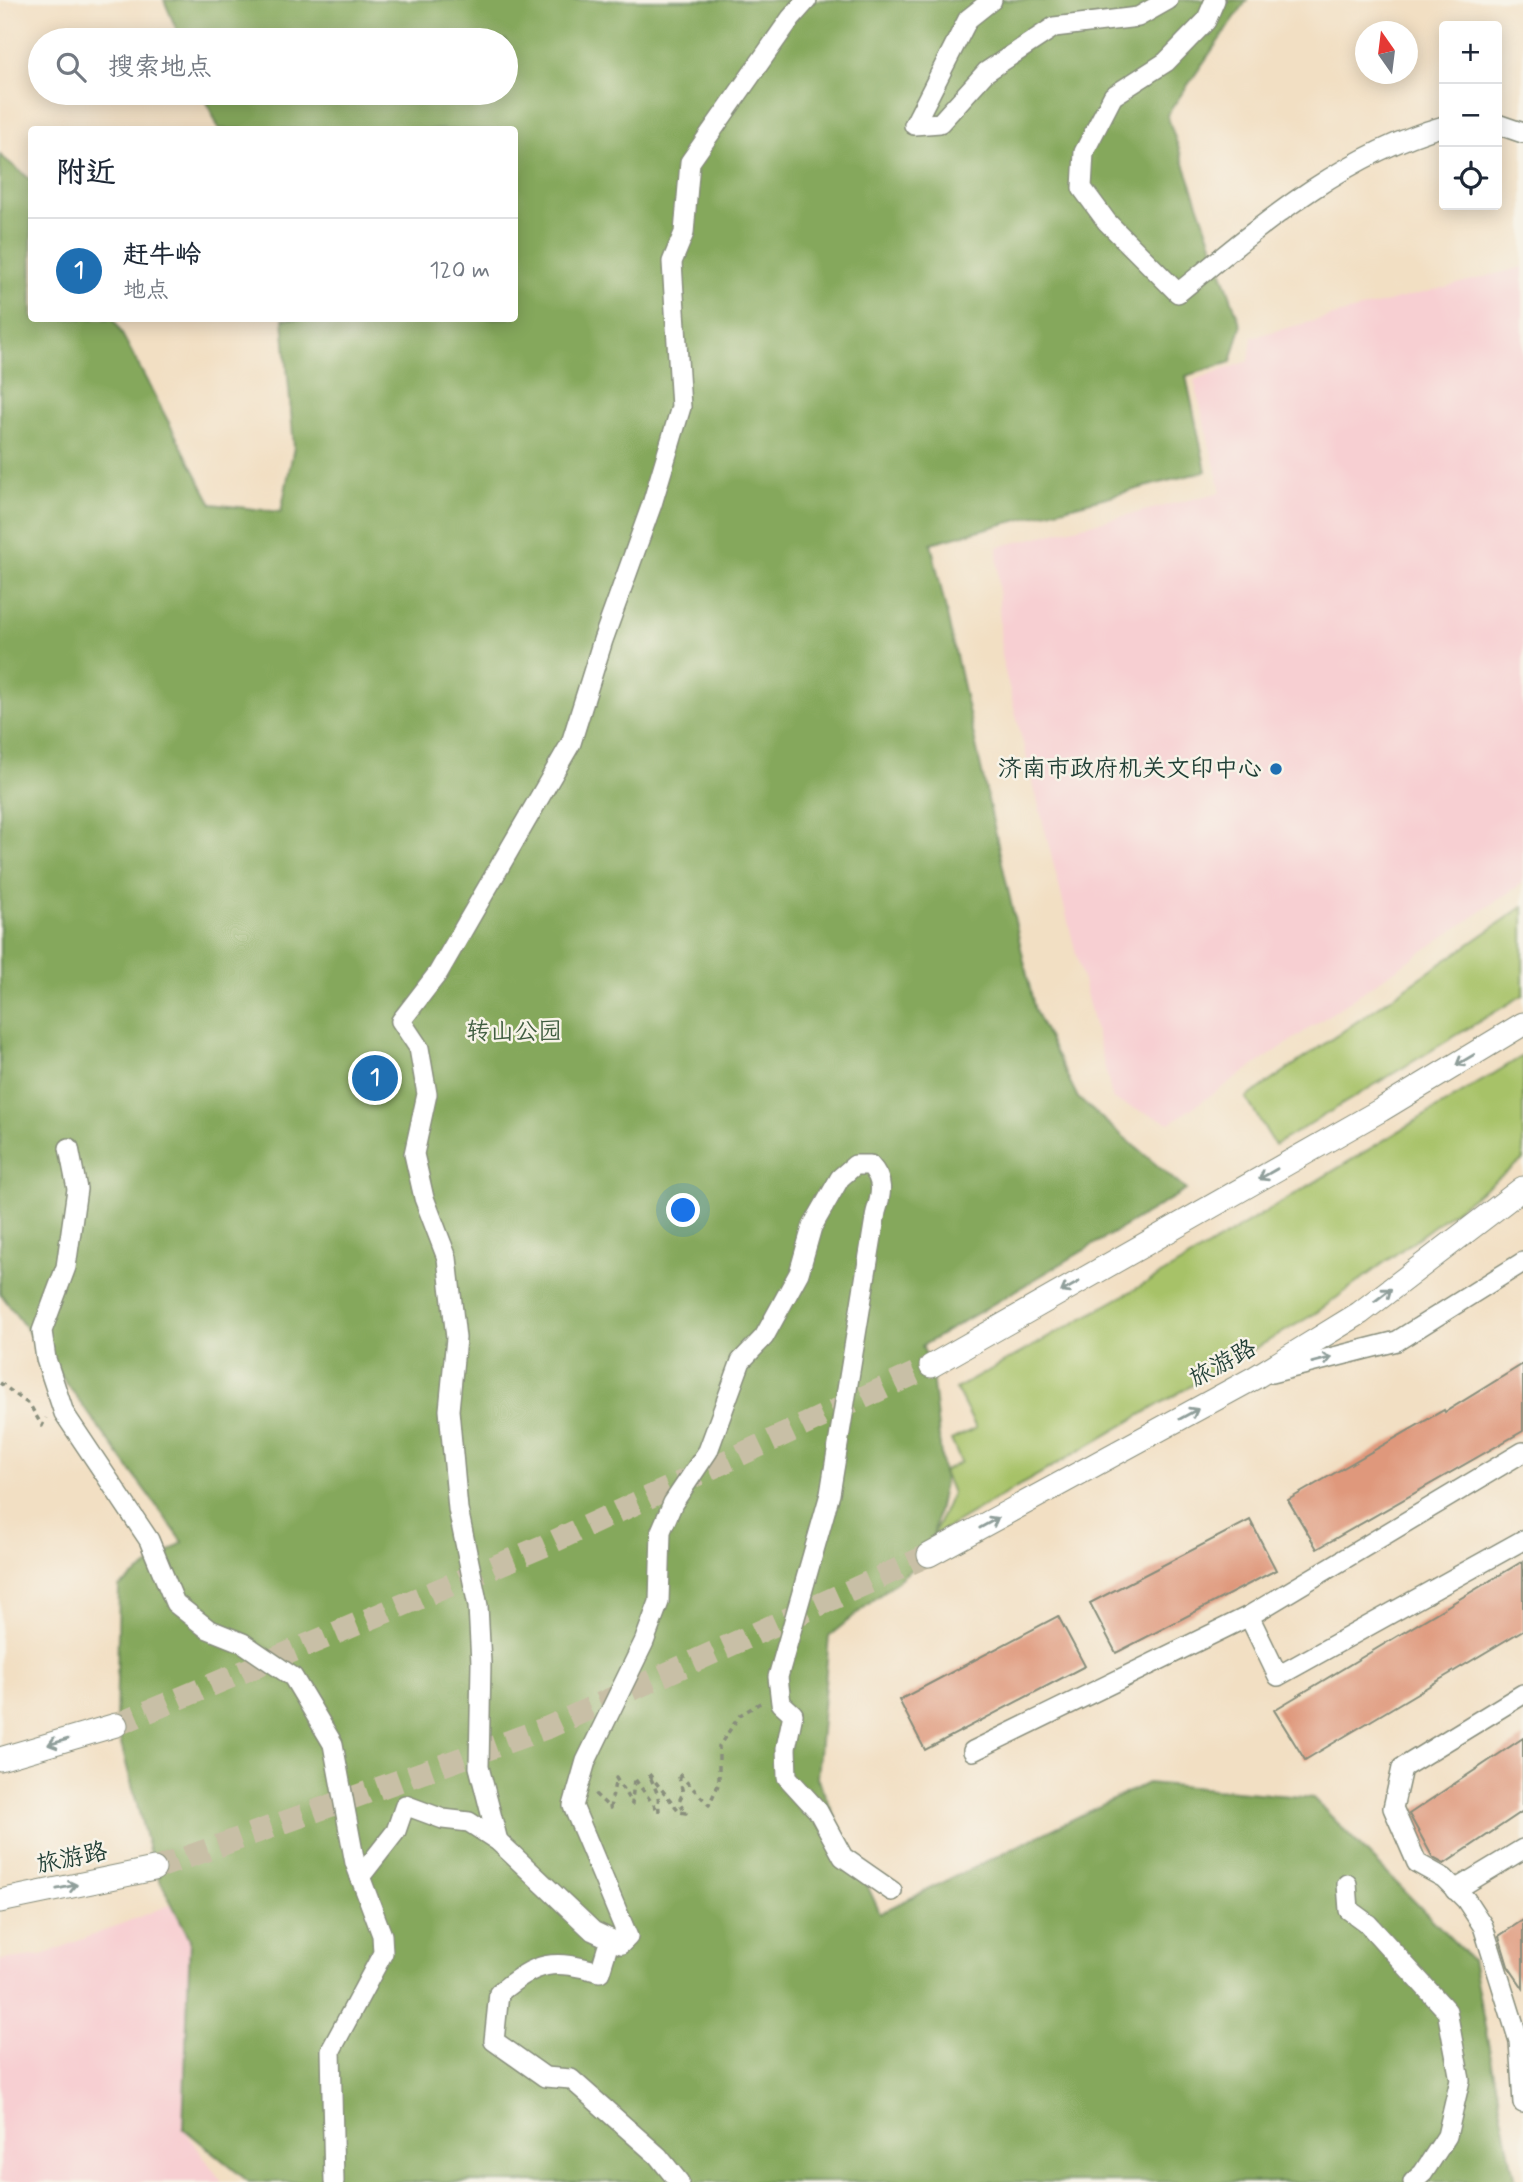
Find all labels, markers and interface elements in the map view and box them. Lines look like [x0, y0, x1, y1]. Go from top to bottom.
north arrow [1355, 21, 1418, 84]
map controls [1439, 21, 1502, 210]
button: + [1439, 21, 1502, 84]
search box [28, 28, 518, 105]
icon: search [52, 48, 90, 86]
text: 搜索地点 [108, 51, 212, 85]
button: − [1439, 84, 1502, 147]
button: locate [1439, 147, 1502, 210]
text: 附近 [56, 154, 116, 193]
text: 赶牛岭 [123, 239, 201, 273]
text: 1 [74, 256, 84, 286]
text: 120 m [429, 256, 490, 286]
text: 地点 [123, 276, 169, 306]
place label: 济南市政府机关文印中心 [998, 754, 1262, 785]
marker: 济南市政府机关文印中心 [1268, 761, 1284, 777]
park label: 转山公园 [466, 1017, 562, 1048]
pin: 1 [352, 1052, 398, 1104]
one-way arrow [1455, 1053, 1475, 1067]
one-way arrow [1258, 1168, 1279, 1181]
your location [666, 1193, 700, 1227]
one-way arrow [1061, 1280, 1081, 1294]
one-way arrow [1373, 1288, 1391, 1303]
street label: 旅游路 [1184, 1333, 1262, 1395]
one-way arrow [1310, 1353, 1333, 1366]
one-way arrow [1178, 1406, 1198, 1420]
one-way arrow [978, 1515, 999, 1529]
one-way arrow [47, 1736, 69, 1749]
street label: 旅游路 [34, 1836, 110, 1882]
one-way arrow [55, 1880, 78, 1894]

